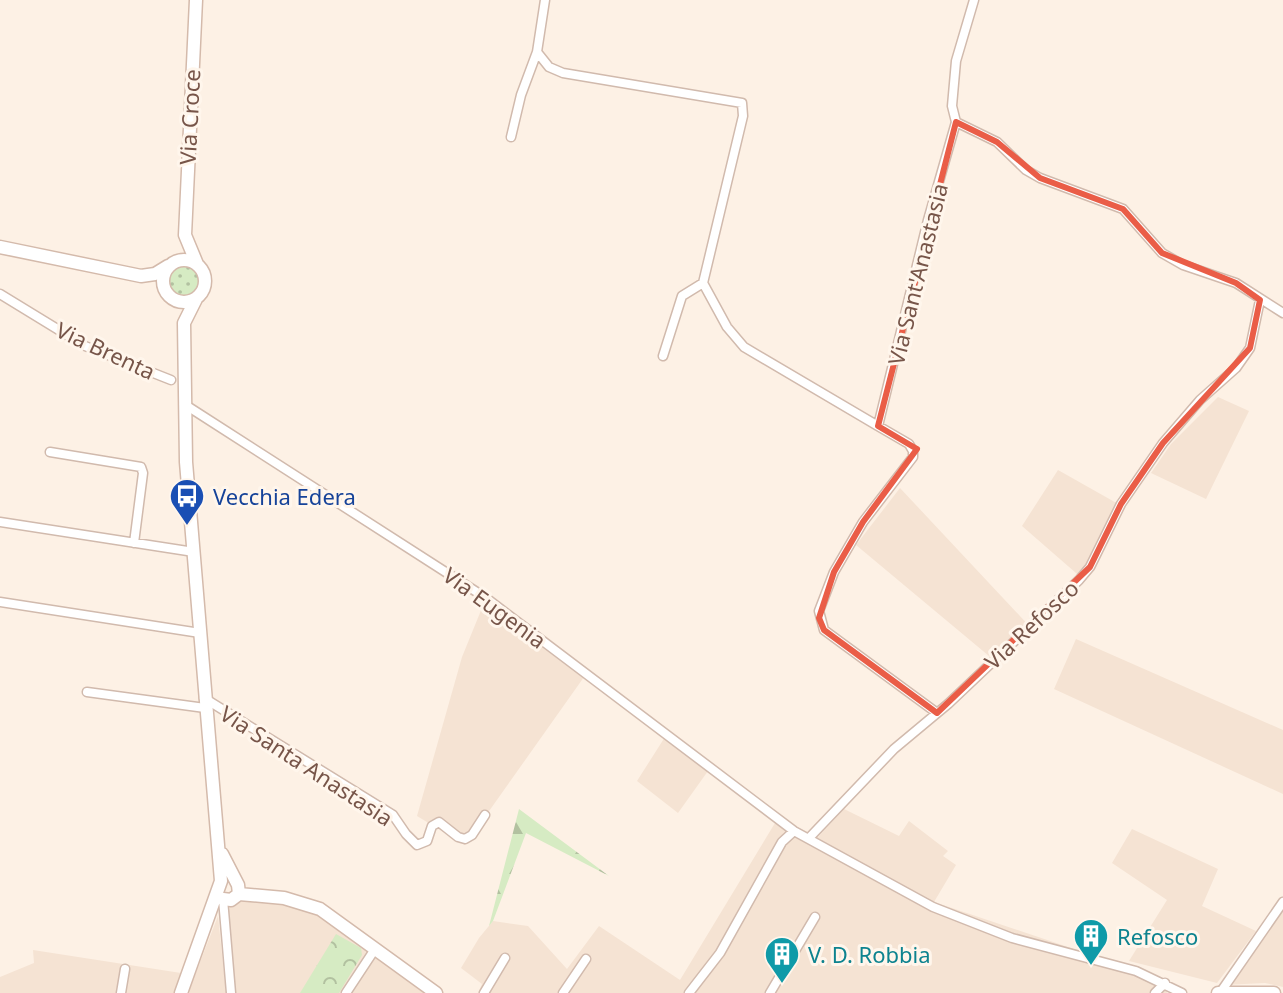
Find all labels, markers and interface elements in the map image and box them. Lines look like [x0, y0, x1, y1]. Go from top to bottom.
street label: Via Croce [172, 68, 206, 166]
street label: Via Sant'Anastasia [880, 180, 954, 368]
street label: Via Brenta [52, 314, 160, 386]
bus stop icon: Vecchia Edera [168, 477, 206, 527]
place label: Vecchia Edera [213, 481, 356, 511]
street label: Via Eugenia [438, 560, 552, 654]
street label: Via Refosco [978, 573, 1084, 675]
street label: Via Santa Anastasia [215, 698, 399, 832]
building icon: Refosco [1072, 917, 1110, 967]
place label: Refosco [1117, 921, 1198, 951]
building icon: V. D. Robbia [763, 935, 801, 985]
place label: V. D. Robbia [808, 939, 931, 969]

